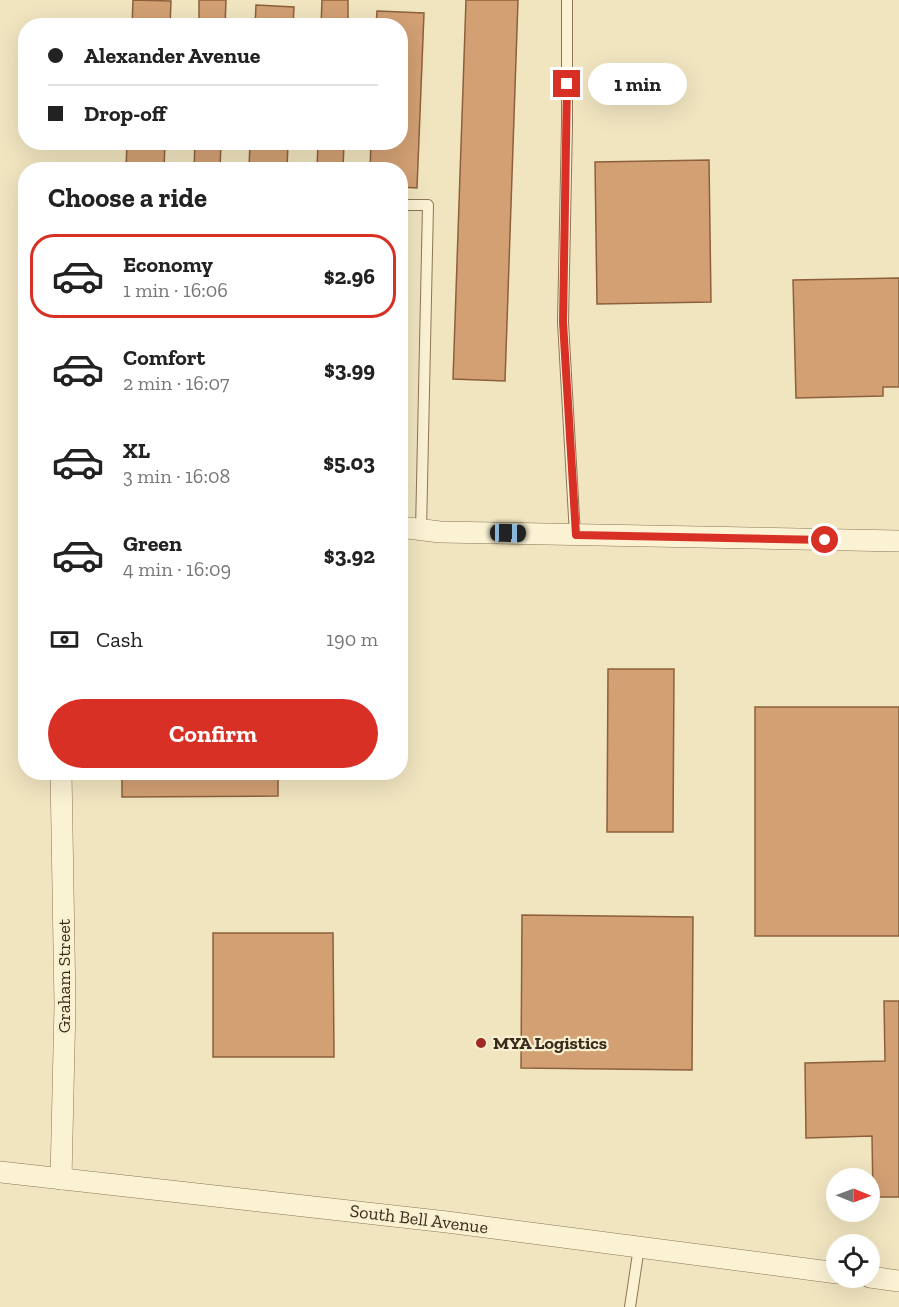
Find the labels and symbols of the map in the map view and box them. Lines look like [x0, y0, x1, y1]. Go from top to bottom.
callout: 1 min [588, 63, 687, 105]
route end [553, 70, 580, 97]
car [490, 524, 526, 542]
route start [811, 526, 838, 553]
street label: Graham Street [53, 918, 75, 1033]
place label: MYA Logistics [493, 1032, 607, 1054]
marker: MYA Logistics [474, 1036, 488, 1050]
north arrow [826, 1168, 880, 1222]
street label: South Bell Avenue [349, 1200, 489, 1238]

